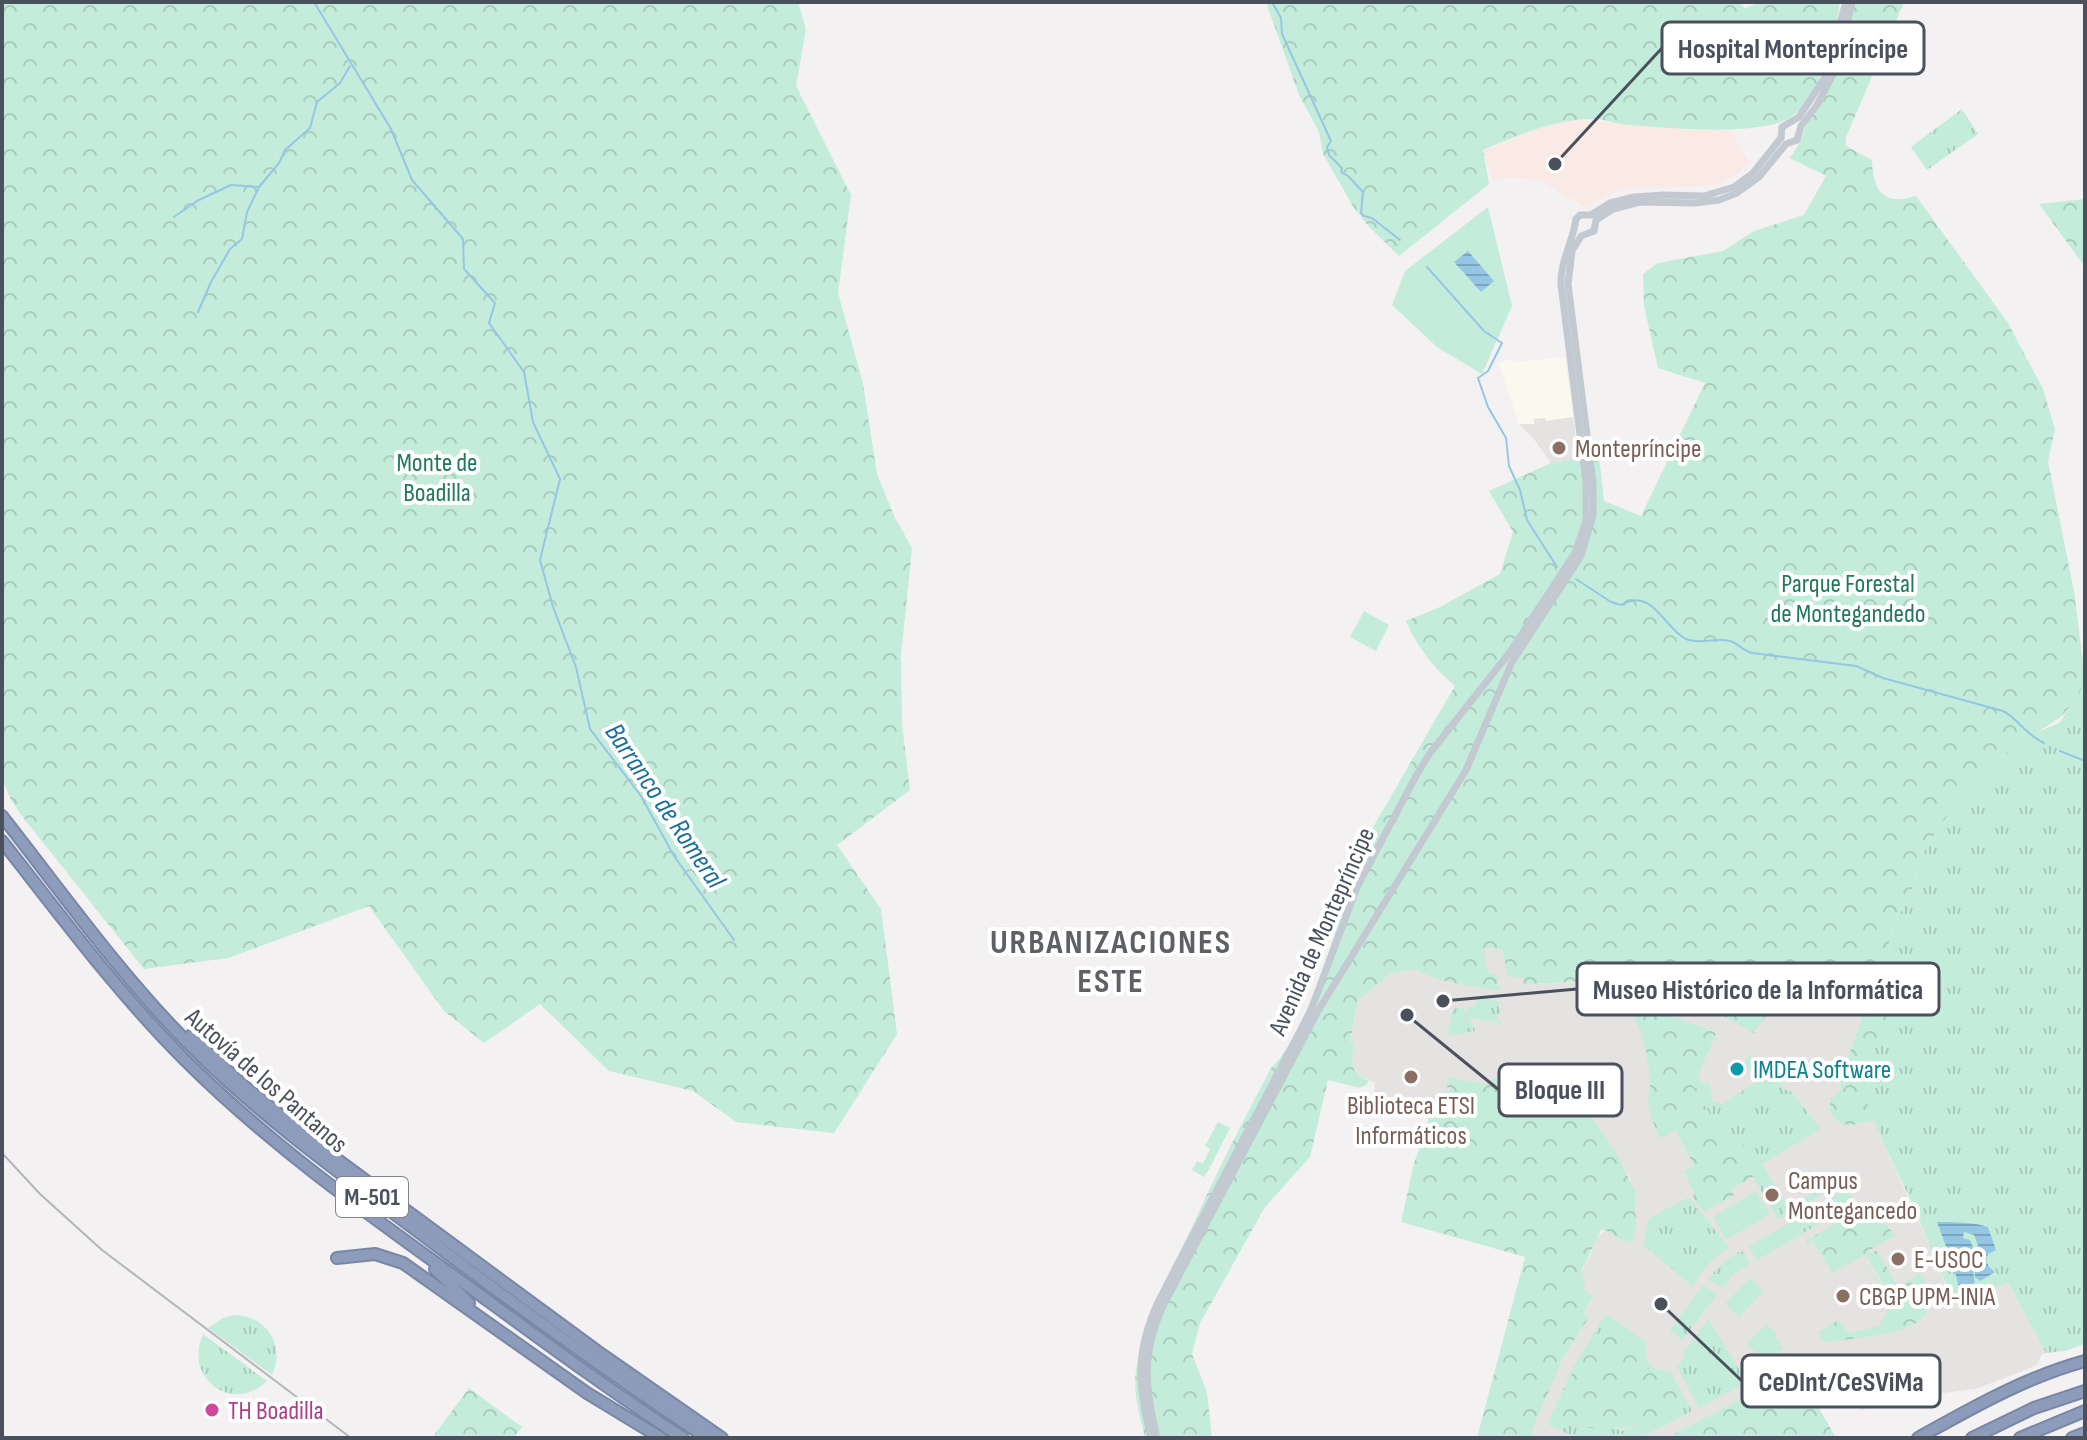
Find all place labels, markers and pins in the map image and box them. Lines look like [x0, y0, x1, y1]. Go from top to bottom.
callout: Hospital Montepríncipe [1662, 22, 1924, 74]
place label: Montepríncipe [1575, 434, 1701, 465]
marker: Montepríncipe [1550, 439, 1568, 457]
callout: Museo Histórico de la Informática [1577, 963, 1939, 1015]
place label: IMDEA Software [1753, 1055, 1891, 1086]
marker: IMDEA Software [1728, 1060, 1746, 1078]
callout: Bloque III [1499, 1064, 1622, 1116]
marker: Biblioteca ETSI Informáticos [1402, 1068, 1420, 1086]
place label: Biblioteca ETSI Informáticos [1347, 1091, 1475, 1152]
place label: Campus Montegancedo [1788, 1166, 1917, 1227]
marker: Campus Montegancedo [1763, 1186, 1781, 1204]
place label: E-USOC [1914, 1245, 1984, 1276]
marker: E-USOC [1889, 1250, 1907, 1268]
place label: CBGP UPM-INIA [1859, 1282, 1996, 1313]
marker: CBGP UPM-INIA [1834, 1287, 1852, 1305]
callout: CeDInt/CeSViMa [1742, 1355, 1940, 1407]
place label: TH Boadilla [228, 1396, 324, 1427]
marker: TH Boadilla [203, 1401, 221, 1419]

